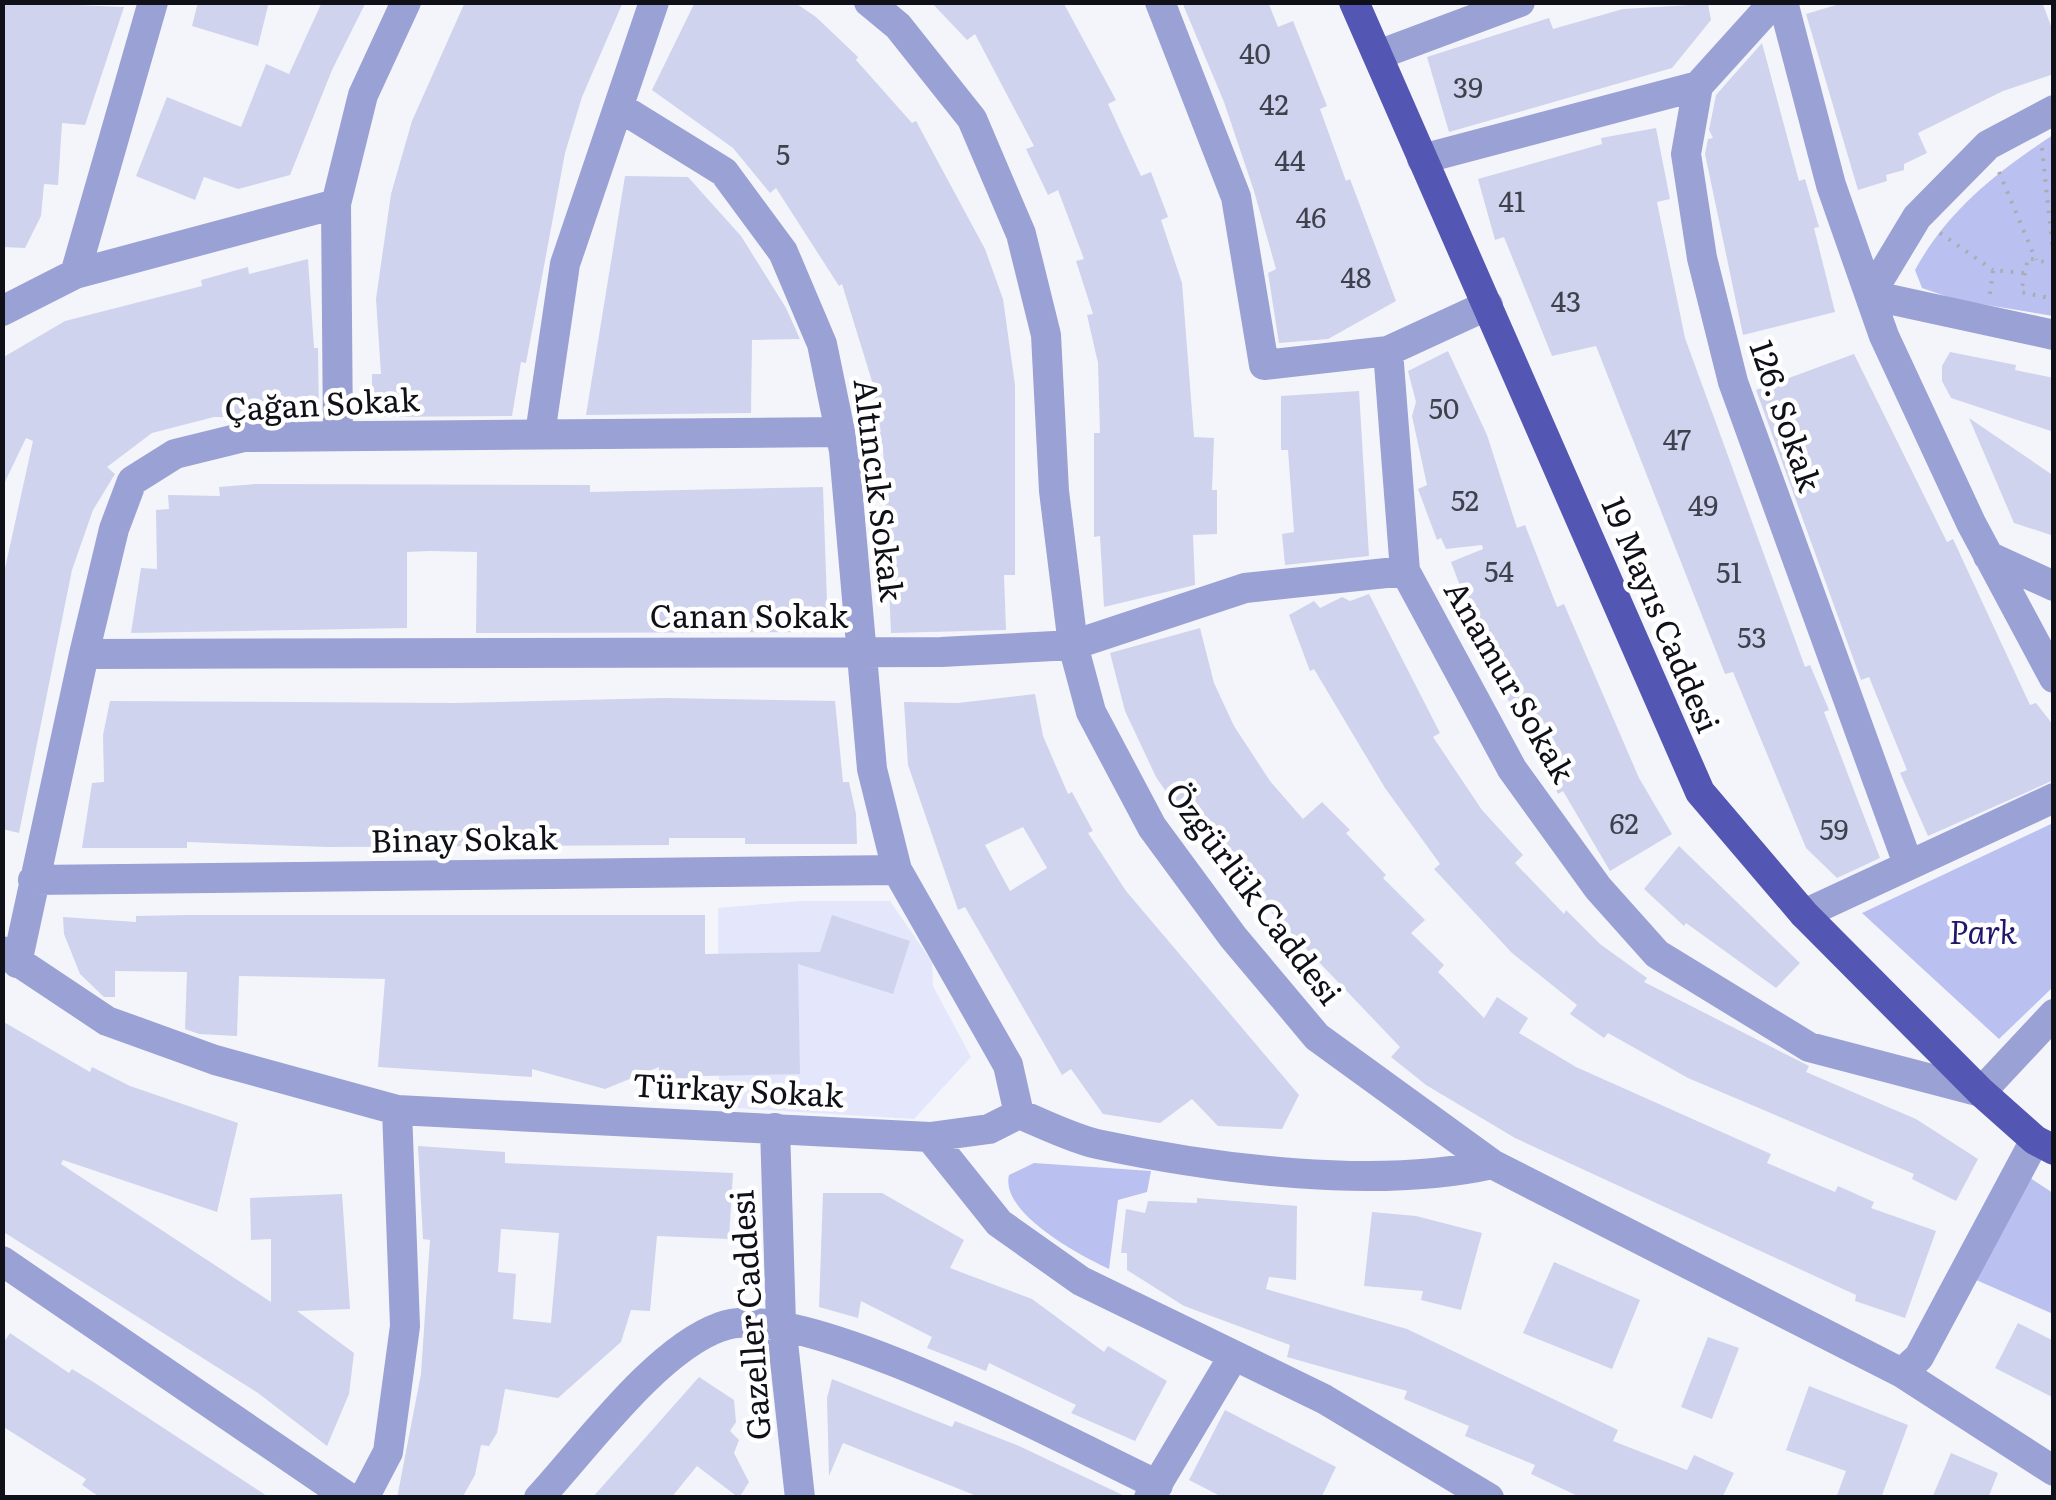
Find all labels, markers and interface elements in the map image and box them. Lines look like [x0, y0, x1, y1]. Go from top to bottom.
house number: 40 [1239, 31, 1271, 73]
house number: 39 [1453, 65, 1483, 107]
house number: 42 [1259, 82, 1289, 124]
house number: 5 [776, 132, 790, 174]
house number: 44 [1275, 138, 1305, 180]
house number: 41 [1499, 179, 1525, 221]
house number: 46 [1296, 195, 1326, 237]
house number: 48 [1341, 255, 1371, 297]
house number: 43 [1551, 279, 1581, 321]
street label: 126. Sokak [1740, 333, 1836, 498]
street label: Çağan Sokak [223, 373, 421, 431]
street label: Altıncık Sokak [844, 376, 919, 604]
house number: 50 [1429, 386, 1459, 428]
house number: 47 [1663, 417, 1691, 459]
house number: 52 [1451, 478, 1479, 520]
house number: 49 [1688, 483, 1718, 525]
street label: 19 Mayıs Caddesi [1591, 488, 1734, 739]
house number: 54 [1484, 549, 1514, 591]
house number: 51 [1716, 550, 1742, 592]
street label: Anamur Sokak [1434, 570, 1589, 791]
street label: Canan Sokak [650, 590, 849, 638]
house number: 53 [1737, 615, 1767, 657]
street label: Özgürlük Caddesi [1156, 771, 1355, 1014]
house number: 62 [1609, 801, 1639, 843]
house number: 59 [1820, 807, 1848, 849]
street label: Binay Sokak [370, 811, 558, 863]
park label: Park [1949, 906, 2017, 954]
street label: Türkay Sokak [631, 1059, 845, 1118]
street label: Gazeller Caddesi [715, 1188, 781, 1442]

